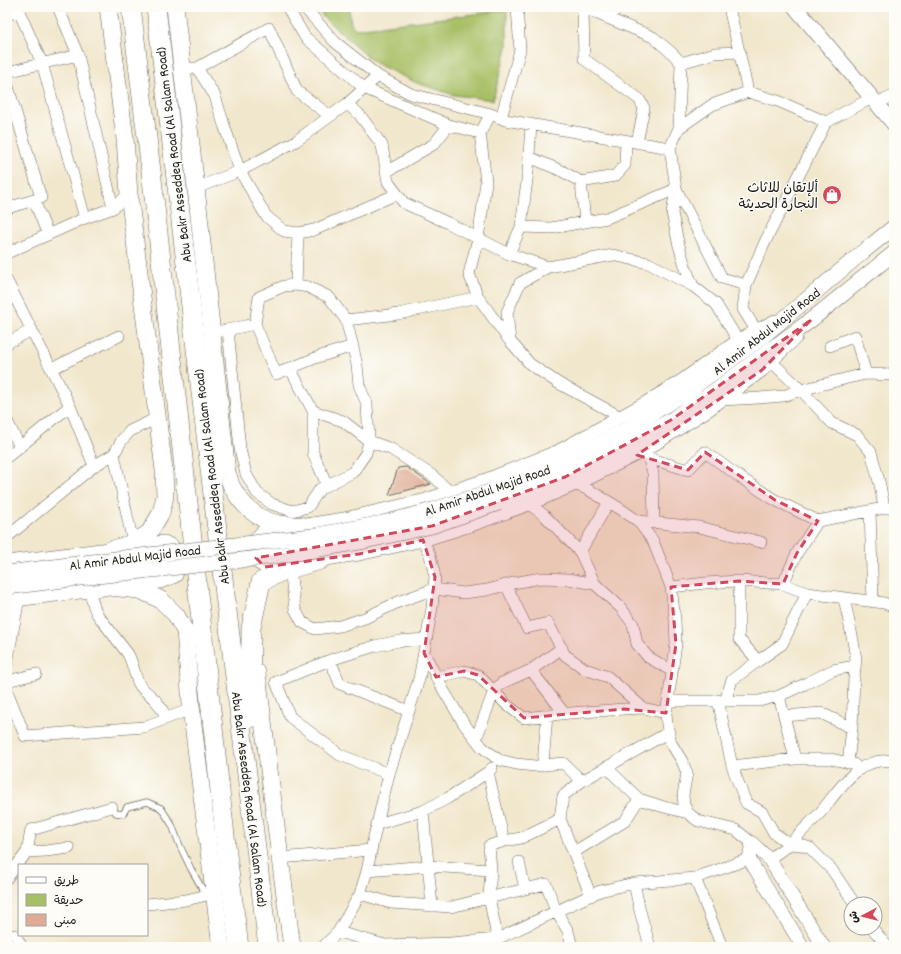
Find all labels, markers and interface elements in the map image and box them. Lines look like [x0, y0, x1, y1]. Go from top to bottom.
street label: Abu Bakr Asseddeq Road (Al Salam Road) [152, 46, 198, 264]
place label: ألإتقان للاثاث النجارة الحديثة [738, 179, 819, 215]
shop icon: ألإتقان للاثاث النجارة الحديثة [821, 184, 843, 206]
street label: Al Amir Abdul Majid Road [709, 284, 825, 381]
street label: Abu Bakr Asseddeq Road (Al Salam Road) [190, 368, 236, 586]
street label: Al Amir Abdul Majid Road [422, 461, 553, 523]
street label: Al Amir Abdul Majid Road [68, 541, 202, 577]
street label: Abu Bakr Asseddeq Road (Al Salam Road) [225, 690, 271, 908]
legend [18, 864, 148, 936]
text: طريق [54, 873, 79, 890]
text: حديقة [54, 893, 83, 910]
north arrow [843, 896, 883, 936]
text: ش [846, 910, 864, 924]
text: مبنى [54, 913, 77, 930]

